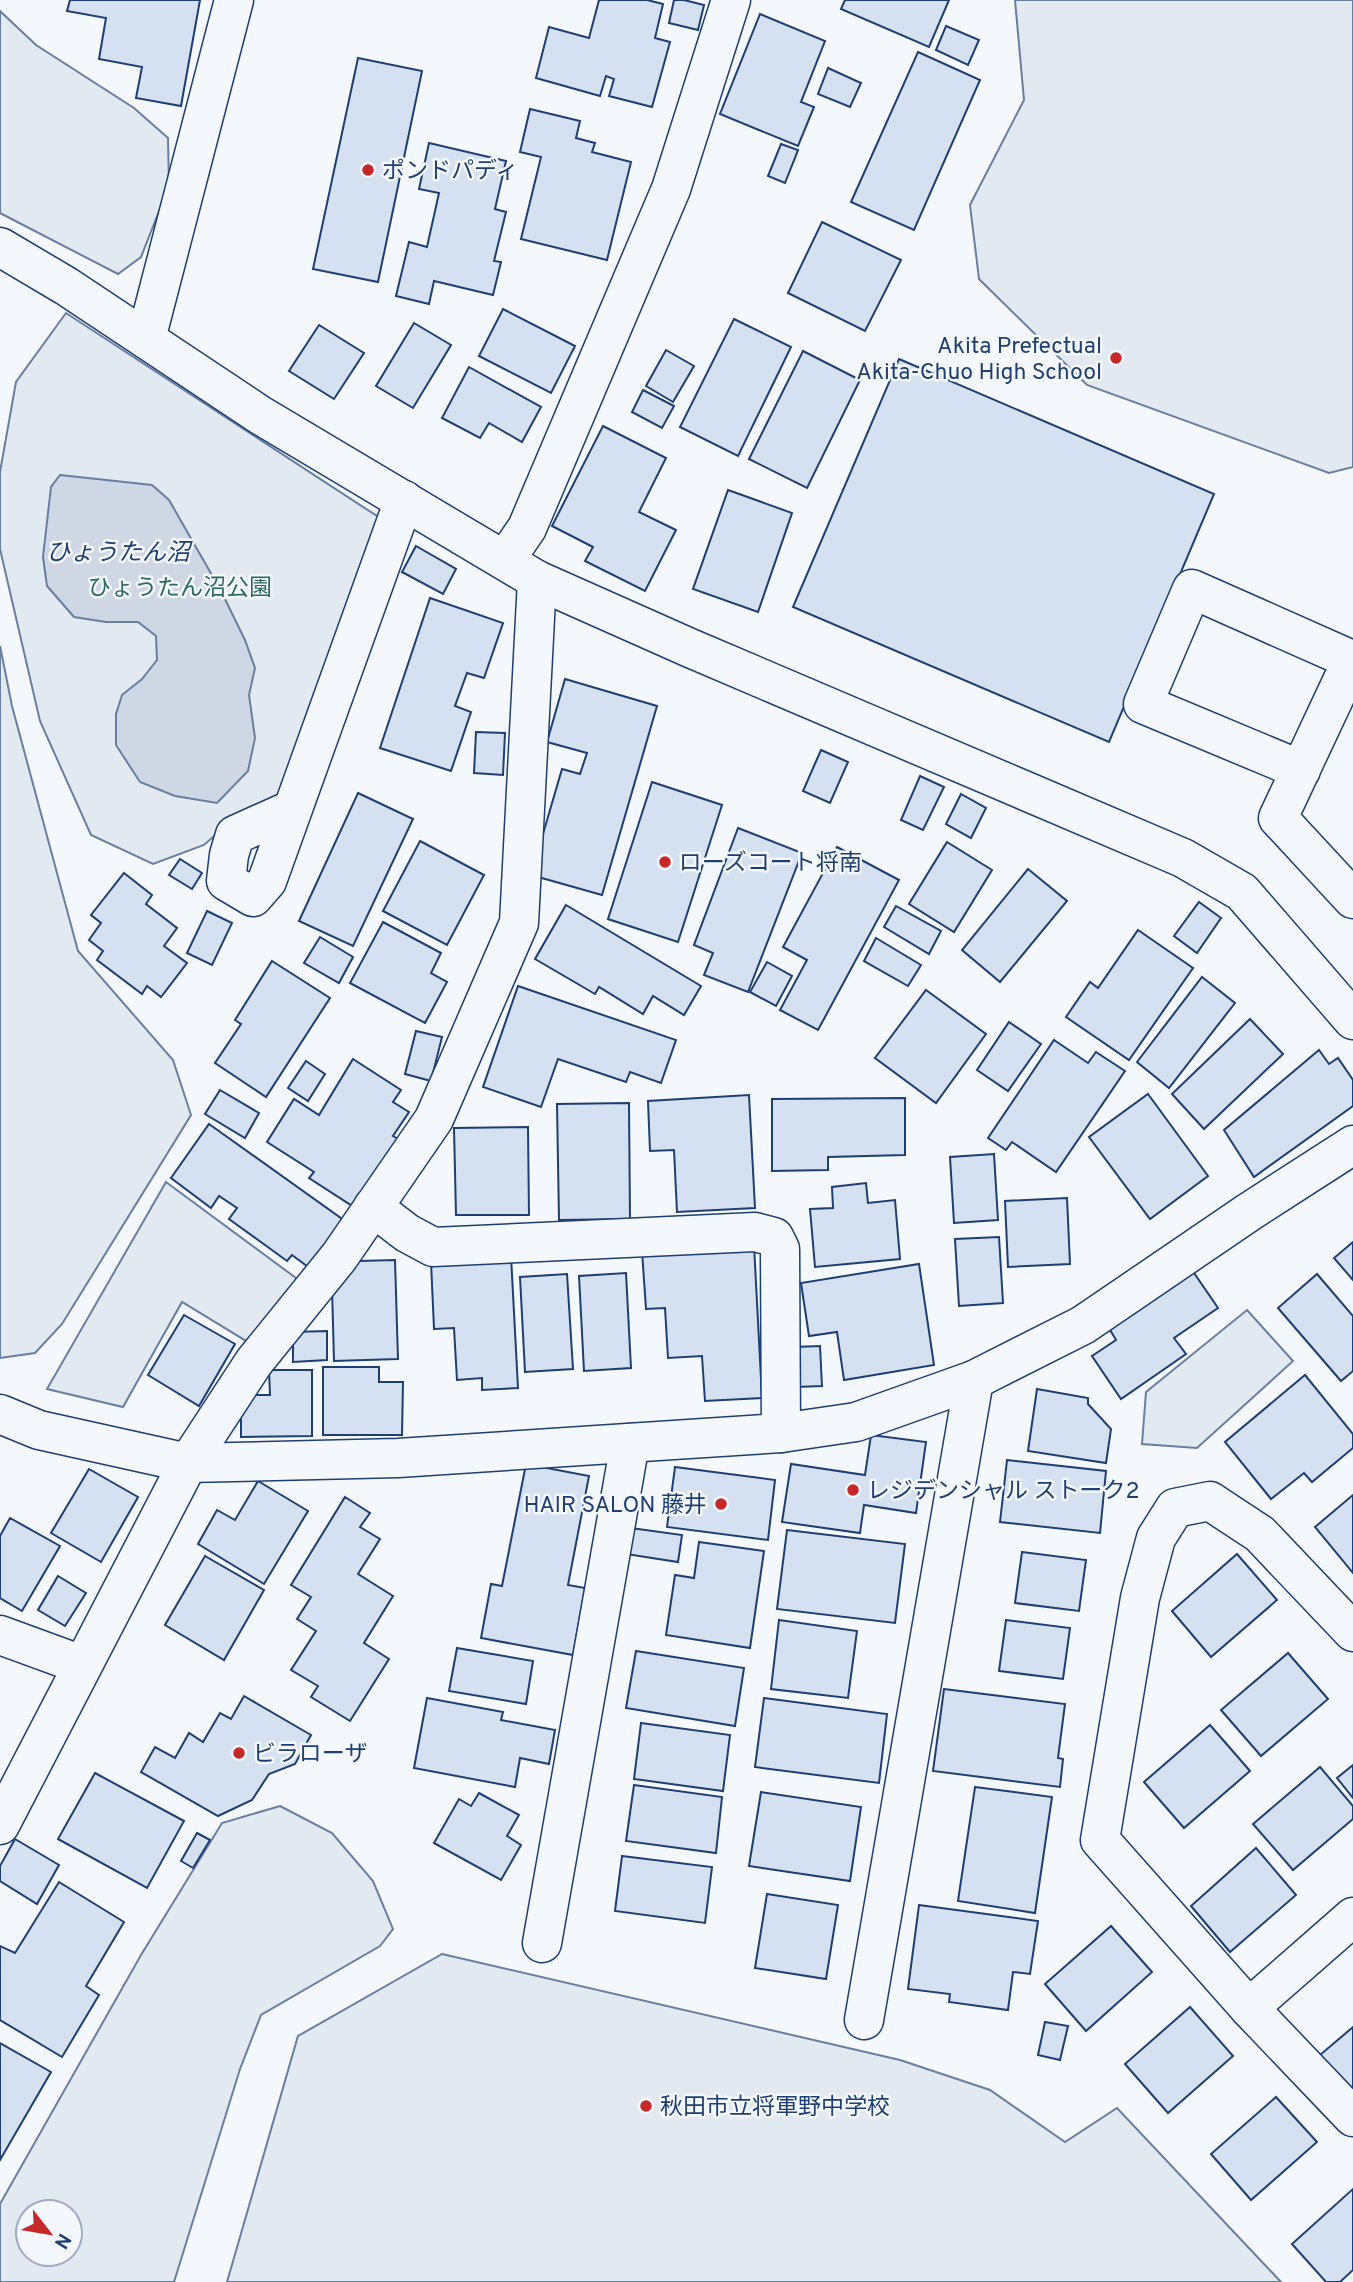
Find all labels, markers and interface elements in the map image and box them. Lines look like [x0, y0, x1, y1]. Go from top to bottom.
place label: ポンドパディ [382, 158, 518, 187]
marker: ポンドパディ [360, 162, 376, 178]
place label: Akita Prefectual Akita-Chuo High School [856, 333, 1102, 388]
marker: Akita Prefectual Akita-Chuo High School [1108, 350, 1124, 366]
water label: ひょうたん沼 [46, 539, 193, 569]
park label: ひょうたん沼公園 [88, 575, 272, 604]
place label: ローズコート将南 [679, 850, 862, 879]
marker: ローズコート将南 [657, 854, 673, 870]
place label: レジデンシャル ストーク2 [867, 1478, 1139, 1507]
marker: レジデンシャル ストーク2 [845, 1482, 861, 1498]
place label: HAIR SALON 藤井 [524, 1492, 707, 1521]
marker: HAIR SALON 藤井 [713, 1496, 729, 1512]
place label: ビラローザ [253, 1741, 368, 1770]
marker: ビラローザ [231, 1745, 247, 1761]
place label: 秋田市立将軍野中学校 [660, 2094, 890, 2123]
marker: 秋田市立将軍野中学校 [638, 2098, 654, 2114]
north arrow [14, 2198, 84, 2268]
text: N [48, 2229, 76, 2253]

